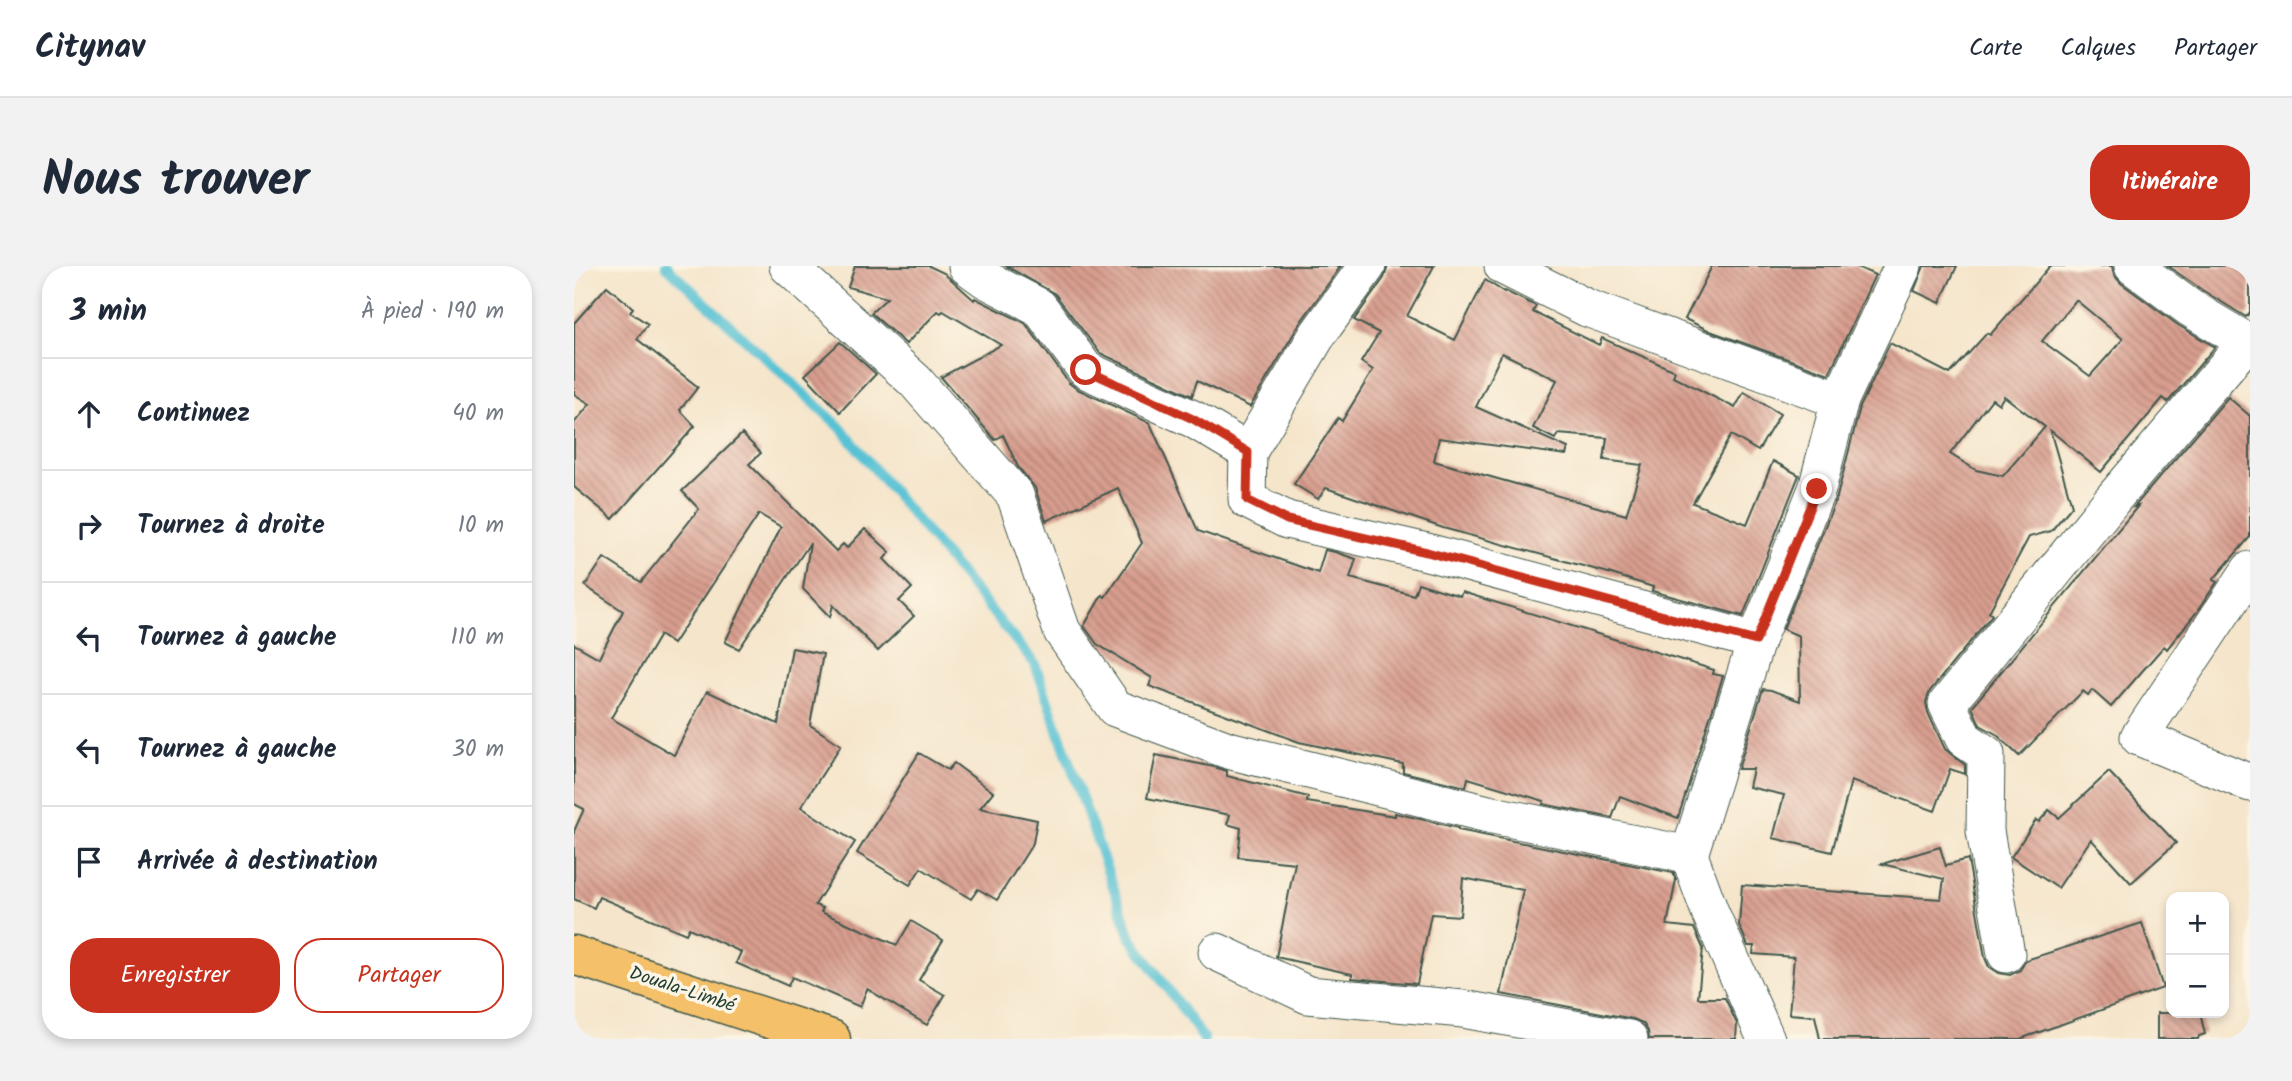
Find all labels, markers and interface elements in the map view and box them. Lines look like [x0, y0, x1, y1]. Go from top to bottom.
text: Citynav [35, 22, 145, 75]
text: Carte [1969, 29, 2023, 68]
text: Calques [2061, 29, 2136, 68]
text: Partager [2174, 29, 2257, 68]
text: Nous trouver [42, 143, 309, 221]
button: Itinéraire [2090, 145, 2250, 220]
text: 3 min [70, 288, 147, 336]
text: À pied · 190 m [361, 294, 504, 330]
route start [1070, 354, 1101, 385]
text: Continuez [137, 393, 250, 435]
icon: ahead [70, 395, 108, 433]
text: 40 m [452, 396, 504, 432]
route end [1801, 473, 1832, 504]
text: Tournez à droite [137, 505, 325, 547]
icon: right [70, 507, 108, 545]
text: 10 m [458, 508, 504, 544]
text: Tournez à gauche [137, 617, 337, 659]
icon: left [70, 619, 108, 657]
text: 110 m [451, 620, 504, 656]
text: Tournez à gauche [137, 729, 337, 771]
icon: left [70, 731, 108, 769]
text: 30 m [452, 732, 504, 768]
text: Arrivée à destination [137, 841, 378, 883]
icon: arrive [70, 843, 108, 881]
map controls [2166, 892, 2229, 1018]
button: + [2166, 892, 2229, 955]
button: Enregistrer [70, 938, 280, 1013]
button: Partager [294, 938, 504, 1013]
button: − [2166, 955, 2229, 1018]
street label: Douala-Limbé [625, 959, 739, 1021]

